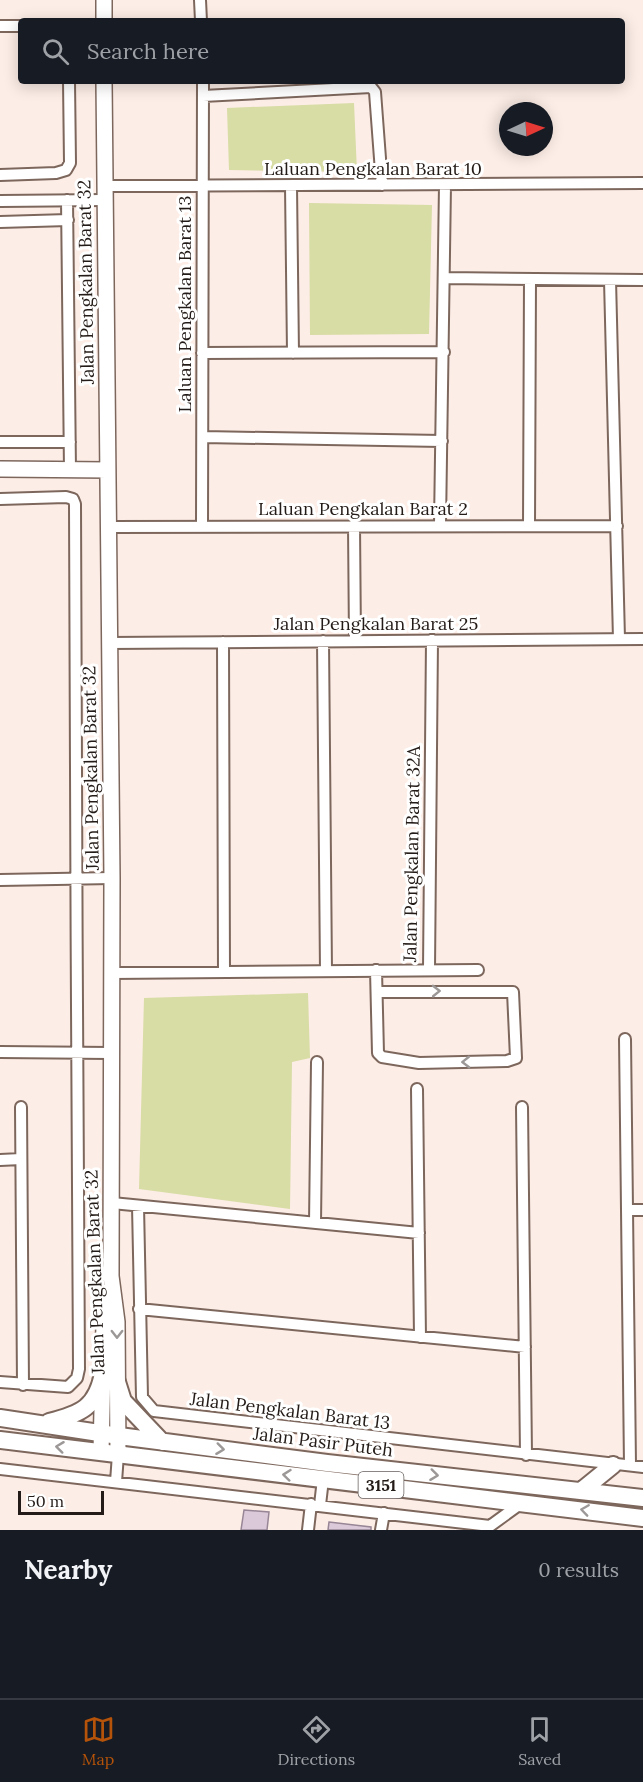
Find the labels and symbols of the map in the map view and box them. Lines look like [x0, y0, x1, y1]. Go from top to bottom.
north arrow [499, 102, 553, 156]
street label: Laluan Pengkalan Barat 10 [264, 157, 482, 180]
street label: Jalan Pengkalan Barat 32 [72, 179, 99, 386]
street label: Laluan Pengkalan Barat 13 [173, 196, 196, 412]
street label: Laluan Pengkalan Barat 2 [258, 497, 468, 520]
street label: Jalan Pengkalan Barat 25 [273, 612, 478, 635]
street label: Jalan Pengkalan Barat 32 [77, 665, 104, 872]
street label: Jalan Pengkalan Barat 32A [398, 745, 425, 963]
one-way arrow [431, 985, 440, 997]
one-way arrow [462, 1056, 471, 1068]
street label: Jalan Pengkalan Barat 32 [79, 1169, 110, 1376]
one-way arrow [111, 1330, 123, 1339]
street label: Jalan Pengkalan Barat 13 [188, 1387, 392, 1434]
street label: Jalan Pasir Puteh [251, 1421, 395, 1462]
one-way arrow [55, 1442, 64, 1454]
one-way arrow [215, 1442, 224, 1455]
one-way arrow [283, 1469, 292, 1482]
one-way arrow [429, 1469, 439, 1481]
road number: 3151 [358, 1472, 404, 1498]
scale bar [18, 1488, 104, 1516]
one-way arrow [581, 1504, 590, 1516]

